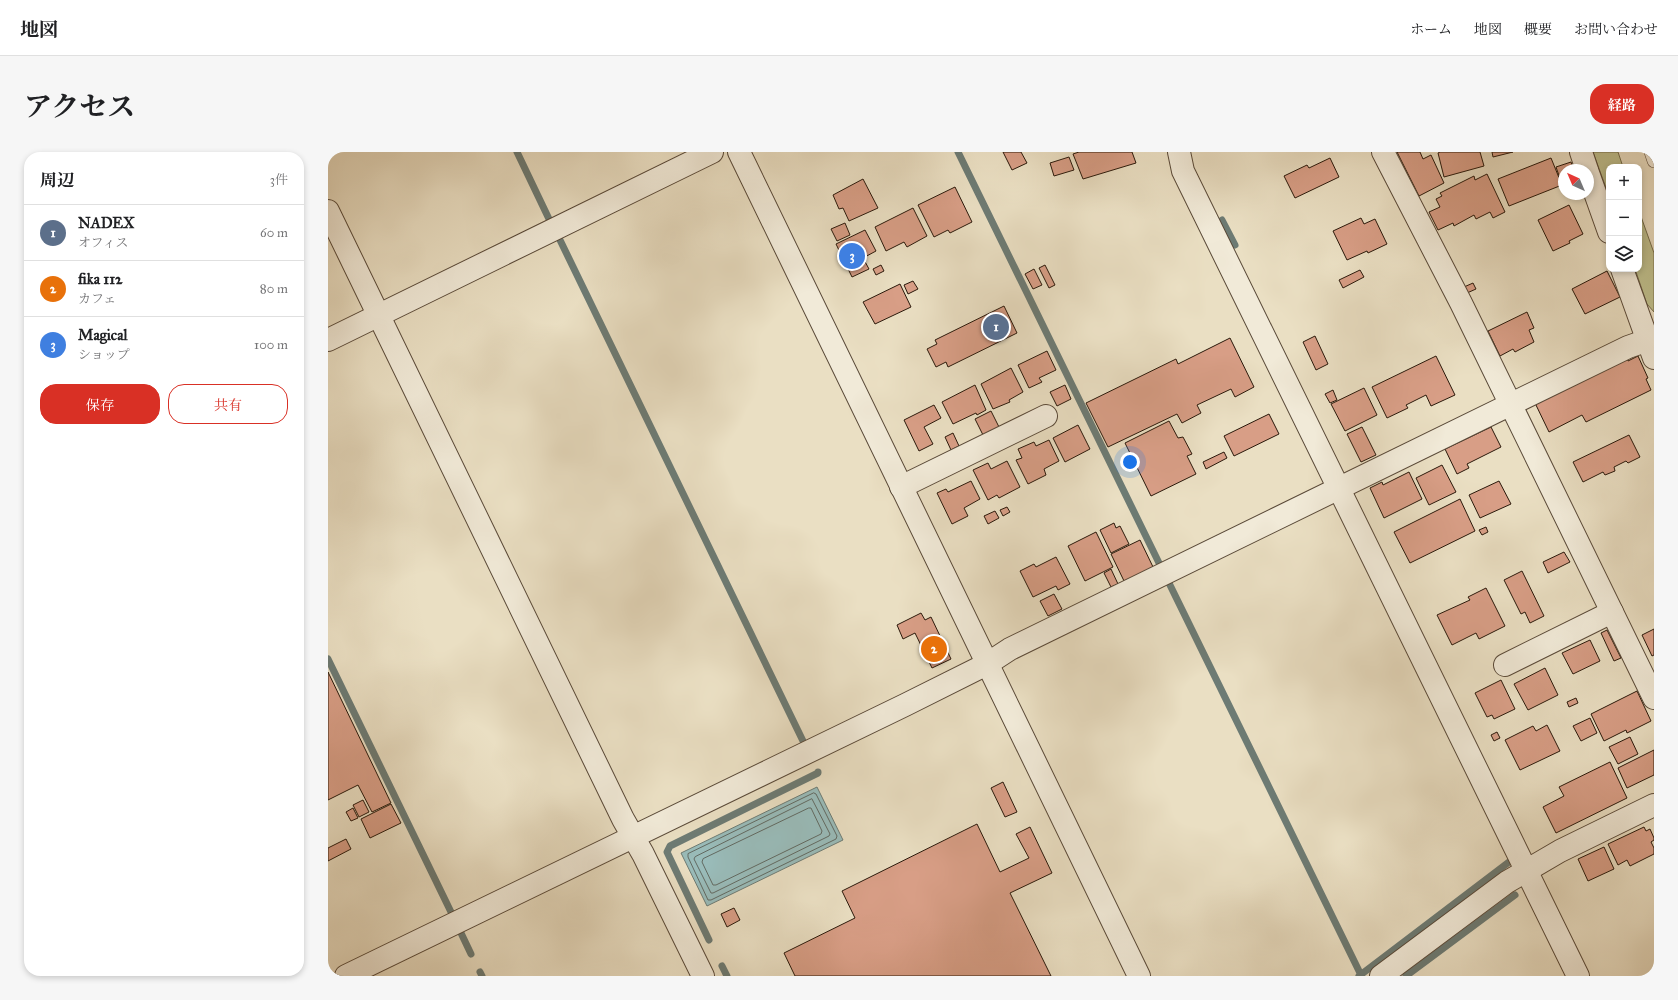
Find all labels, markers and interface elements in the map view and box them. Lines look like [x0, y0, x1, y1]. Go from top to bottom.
text: 地図 [20, 18, 58, 41]
text: ホーム [1410, 21, 1452, 38]
text: 地図 [1474, 21, 1502, 38]
text: 概要 [1524, 21, 1552, 38]
text: お問い合わせ [1574, 21, 1658, 38]
button: 経路 [1590, 84, 1654, 124]
text: アクセス [24, 89, 135, 124]
north arrow [1558, 164, 1594, 200]
map controls [1606, 164, 1642, 272]
button: + [1606, 164, 1642, 200]
text: 周辺 [40, 170, 74, 191]
text: 3件 [270, 172, 288, 188]
button: − [1606, 200, 1642, 236]
text: NADEX [78, 214, 135, 232]
text: 1 [50, 225, 56, 241]
text: 60 m [260, 225, 288, 241]
text: オフィス [78, 235, 129, 251]
button: layers [1606, 236, 1642, 272]
pin: 3 [839, 241, 865, 271]
text: fika 112 [78, 270, 122, 288]
text: 2 [50, 281, 56, 297]
text: 80 m [260, 281, 288, 297]
text: カフェ [78, 291, 116, 307]
pin: 1 [983, 312, 1009, 342]
text: Magical [78, 326, 128, 344]
text: 3 [50, 337, 56, 353]
text: 100 m [254, 337, 288, 353]
text: ショップ [78, 347, 130, 363]
button: 保存 [40, 384, 160, 424]
button: 共有 [168, 384, 288, 424]
your location [1120, 452, 1140, 472]
pin: 2 [921, 634, 947, 664]

